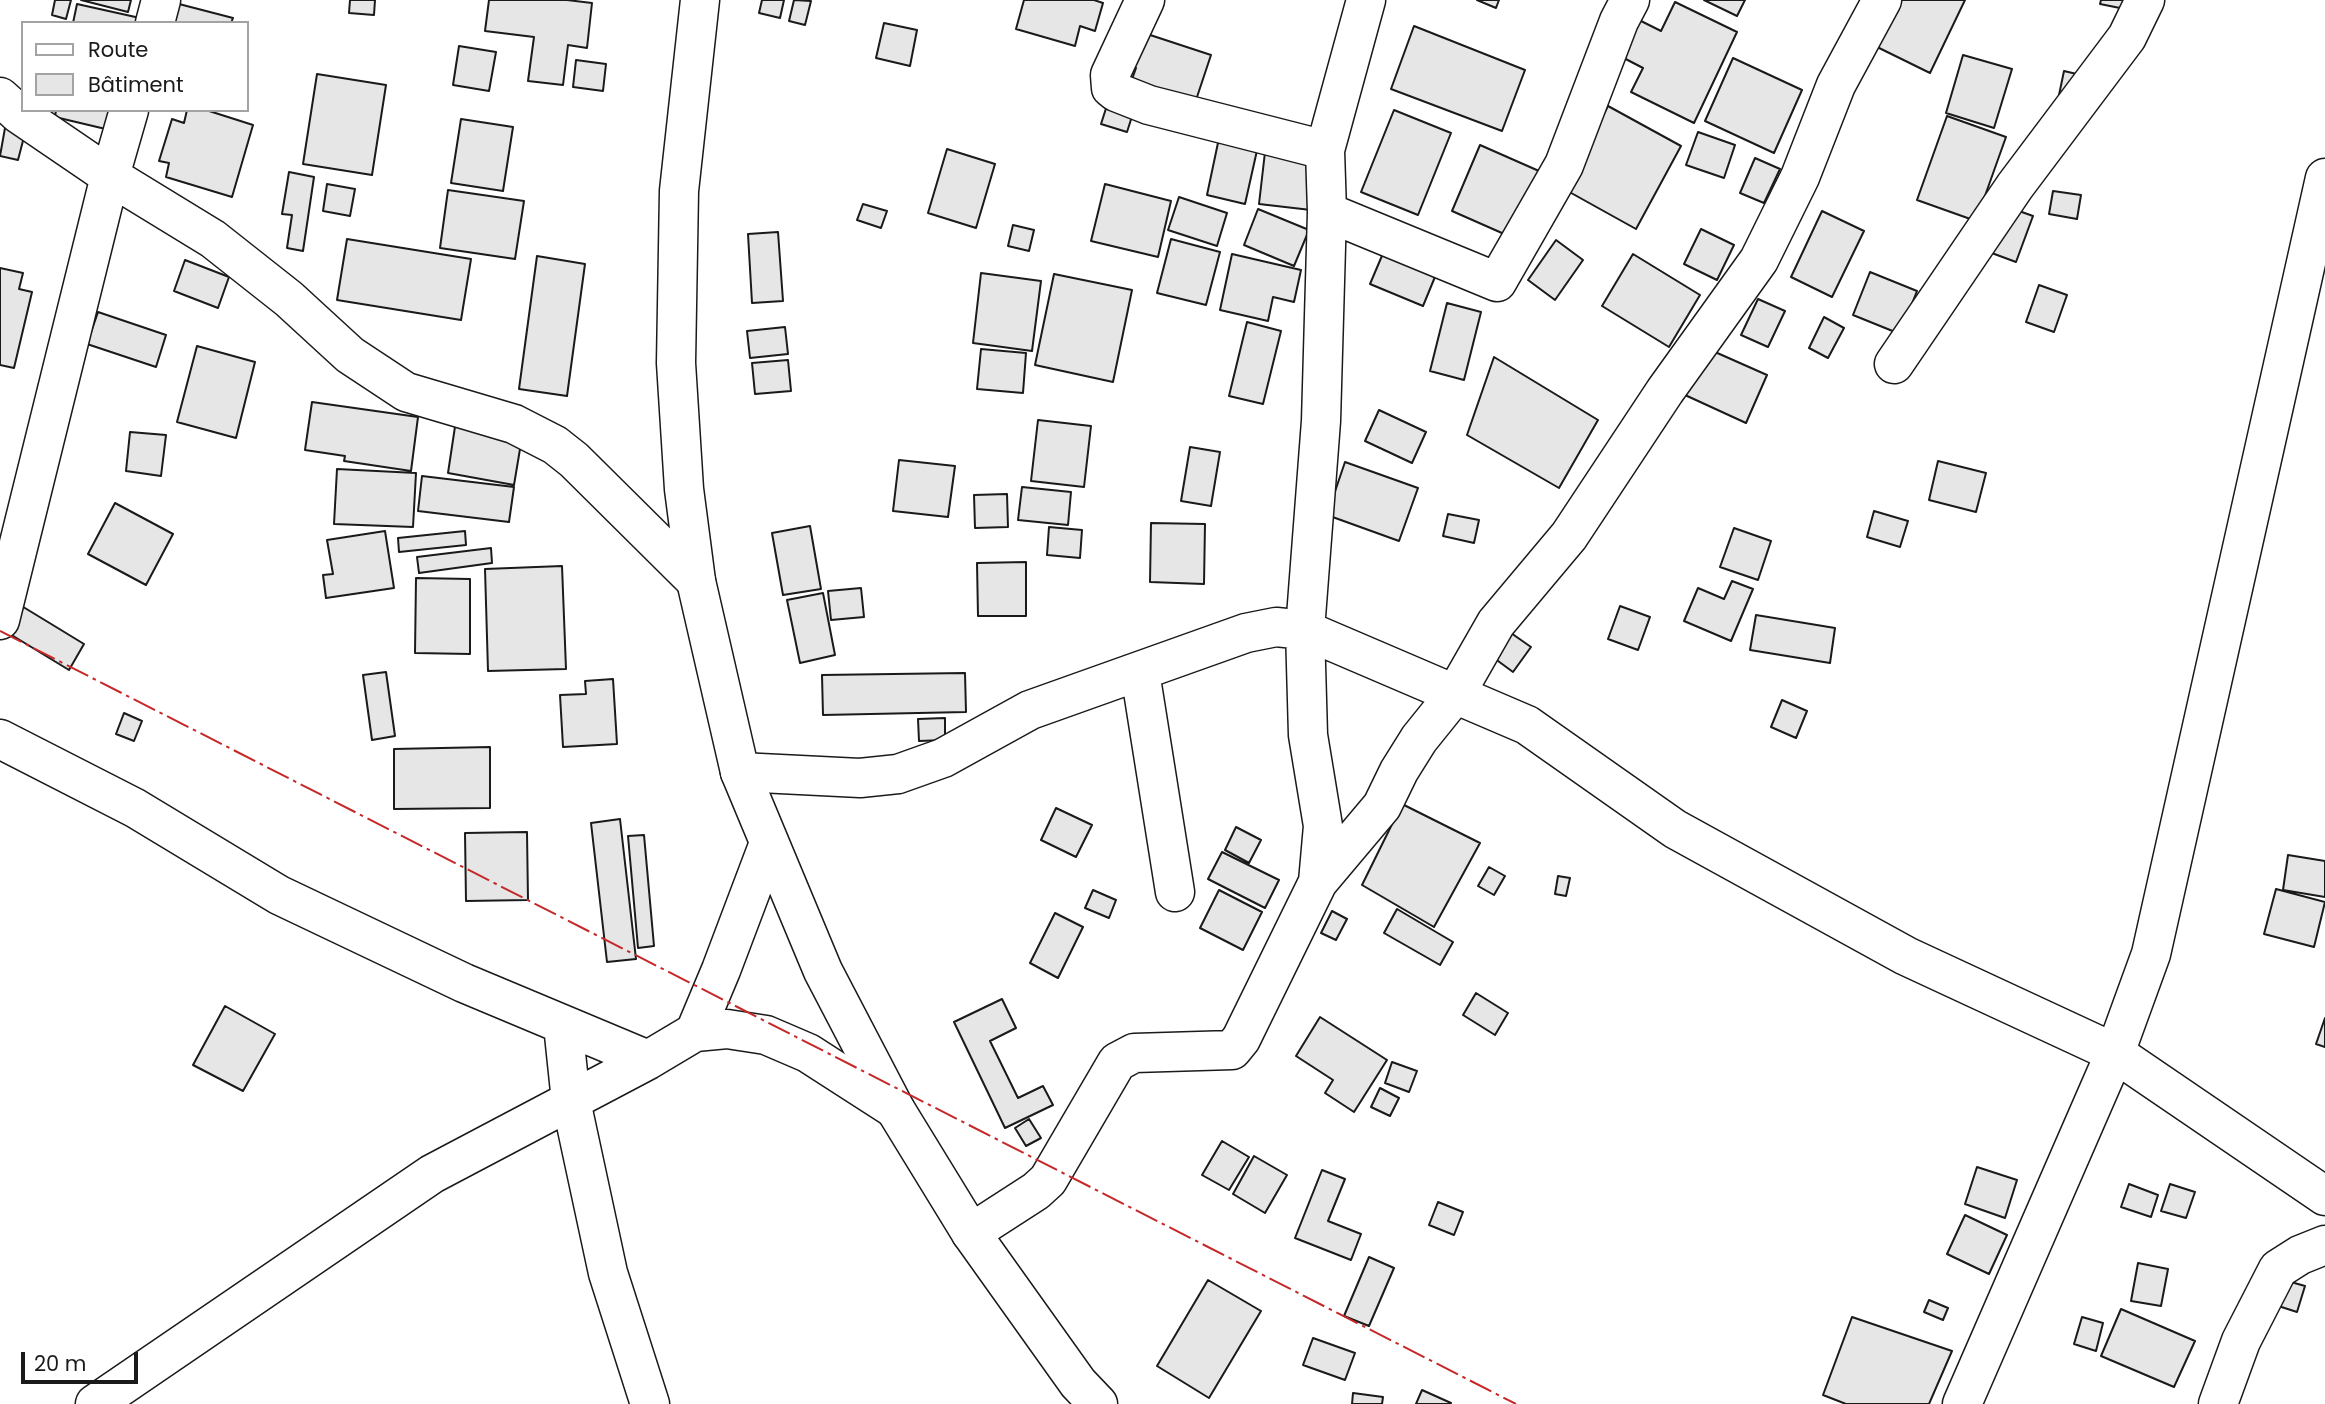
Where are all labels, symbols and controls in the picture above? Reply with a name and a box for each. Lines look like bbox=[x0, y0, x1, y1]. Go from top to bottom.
legend bbox=[21, 21, 248, 112]
text: Route bbox=[88, 35, 148, 64]
text: Bâtiment bbox=[88, 70, 184, 99]
scale bar bbox=[24, 1338, 142, 1382]
text: 20 m bbox=[34, 1349, 87, 1378]

